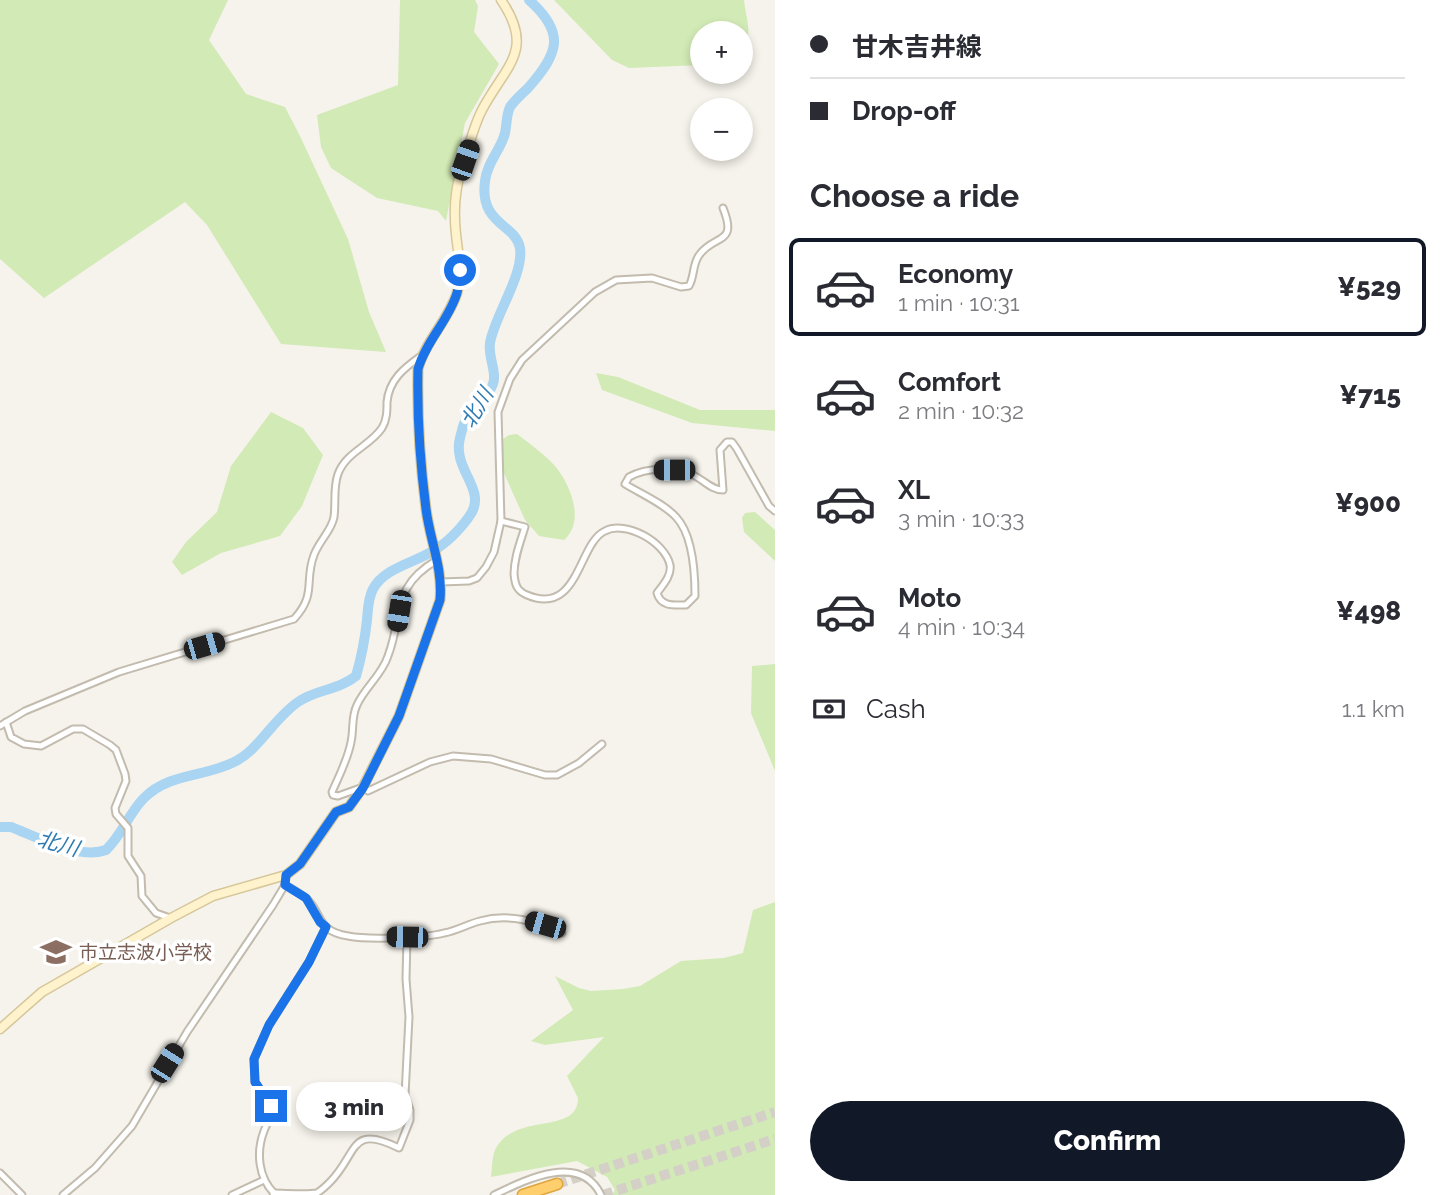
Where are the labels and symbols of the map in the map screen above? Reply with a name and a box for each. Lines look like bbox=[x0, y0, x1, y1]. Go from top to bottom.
car bbox=[449, 137, 482, 183]
route start bbox=[444, 254, 476, 286]
water label: 北川 bbox=[455, 382, 499, 432]
car bbox=[654, 460, 696, 481]
car bbox=[386, 589, 413, 633]
car bbox=[181, 630, 228, 662]
water label: 北川 bbox=[35, 826, 84, 862]
car bbox=[522, 909, 569, 941]
car bbox=[386, 926, 429, 948]
school or university icon: 市立志波小学校 bbox=[39, 935, 73, 969]
place label: 市立志波小学校 bbox=[79, 941, 212, 963]
car bbox=[147, 1040, 188, 1086]
callout: 3 min bbox=[296, 1082, 411, 1130]
route end bbox=[255, 1090, 287, 1122]

